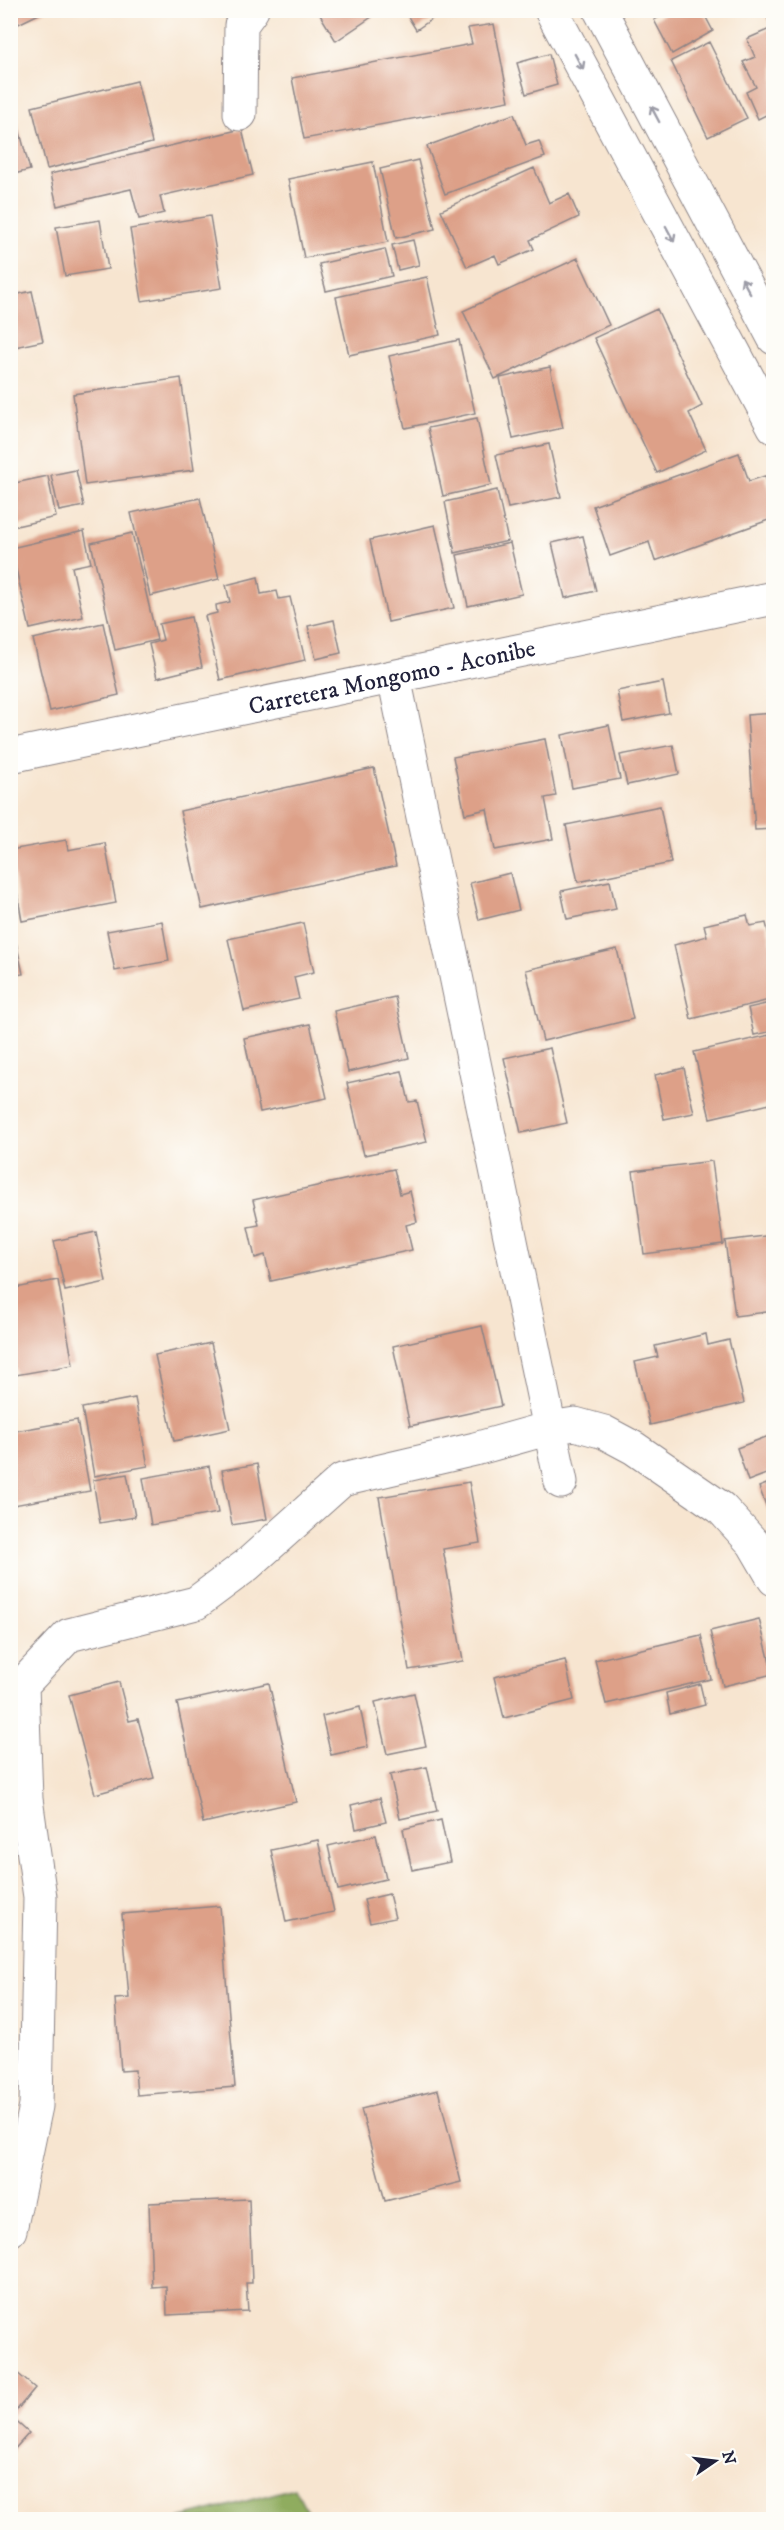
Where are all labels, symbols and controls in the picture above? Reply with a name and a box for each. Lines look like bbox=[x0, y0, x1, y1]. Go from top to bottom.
one-way arrow bbox=[573, 53, 585, 70]
one-way arrow bbox=[648, 105, 660, 123]
one-way arrow bbox=[664, 225, 676, 242]
one-way arrow bbox=[740, 278, 752, 295]
street label: Carretera Mongomo - Aconibe bbox=[246, 634, 538, 722]
north arrow bbox=[685, 2431, 745, 2491]
text: N bbox=[717, 2449, 740, 2466]

